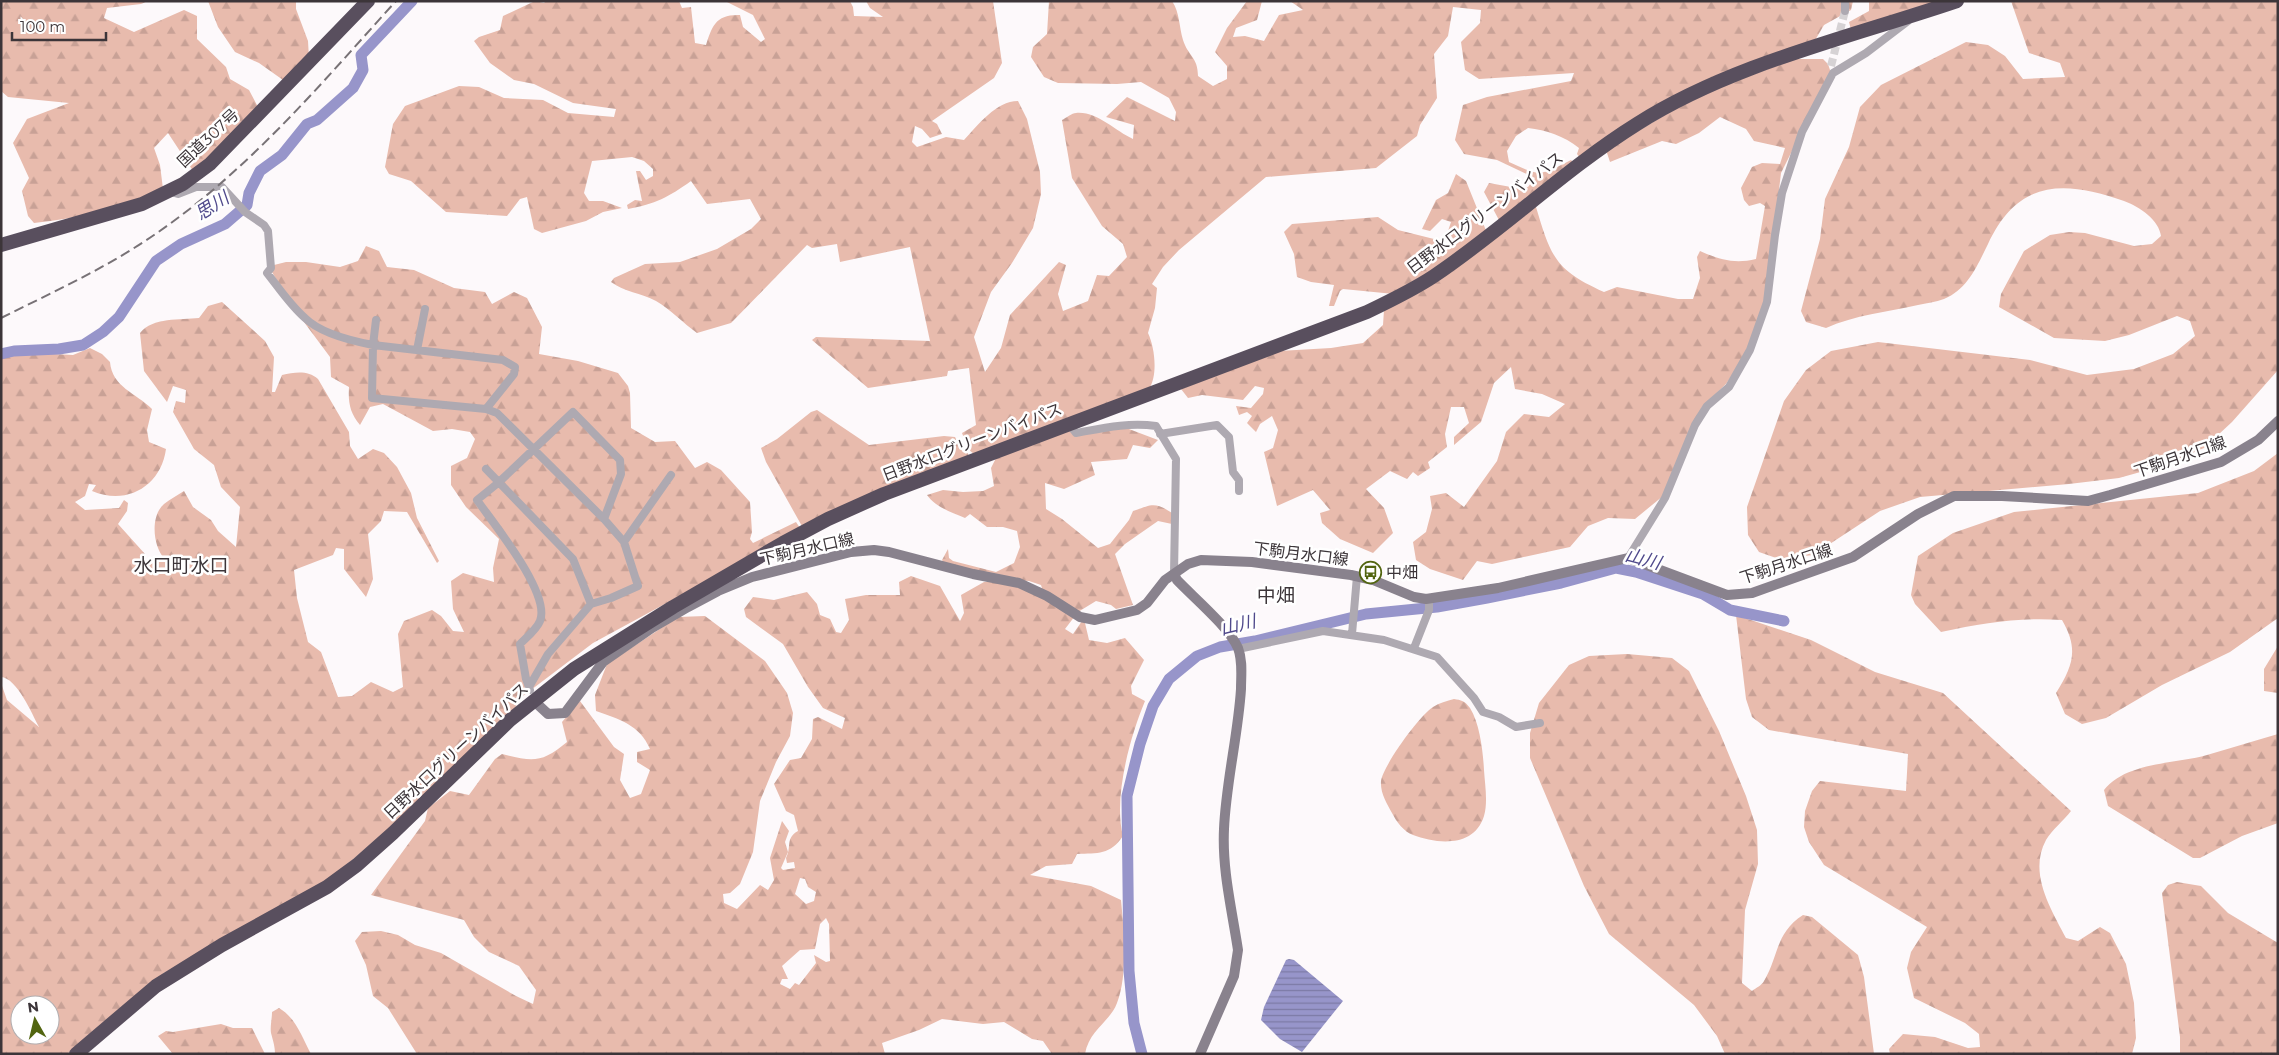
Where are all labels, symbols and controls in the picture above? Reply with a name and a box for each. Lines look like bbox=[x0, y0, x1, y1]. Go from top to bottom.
scale bar bbox=[12, 10, 106, 42]
text: 100 m bbox=[20, 17, 65, 36]
street label: 国道307号 bbox=[173, 105, 243, 171]
street label: 日野水口グリーンバイパス bbox=[1403, 148, 1567, 278]
water label: 思川 bbox=[191, 186, 235, 225]
street label: 日野水口グリーンバイパス bbox=[879, 399, 1065, 485]
street label: 下駒月水口線 bbox=[2132, 432, 2228, 482]
street label: 下駒月水口線 bbox=[758, 529, 856, 569]
street label: 下駒月水口線 bbox=[1252, 539, 1350, 569]
street label: 下駒月水口線 bbox=[1737, 540, 1835, 588]
water label: 山川 bbox=[1623, 544, 1665, 575]
district label: 水口町水口 bbox=[133, 554, 229, 577]
bus stop icon: 中畑 bbox=[1358, 560, 1382, 584]
place label: 中畑 bbox=[1386, 563, 1418, 582]
district label: 中畑 bbox=[1257, 584, 1295, 607]
water label: 山川 bbox=[1218, 610, 1260, 640]
street label: 日野水口グリーンバイパス bbox=[380, 679, 532, 823]
north arrow bbox=[10, 995, 60, 1045]
text: N bbox=[26, 997, 40, 1017]

